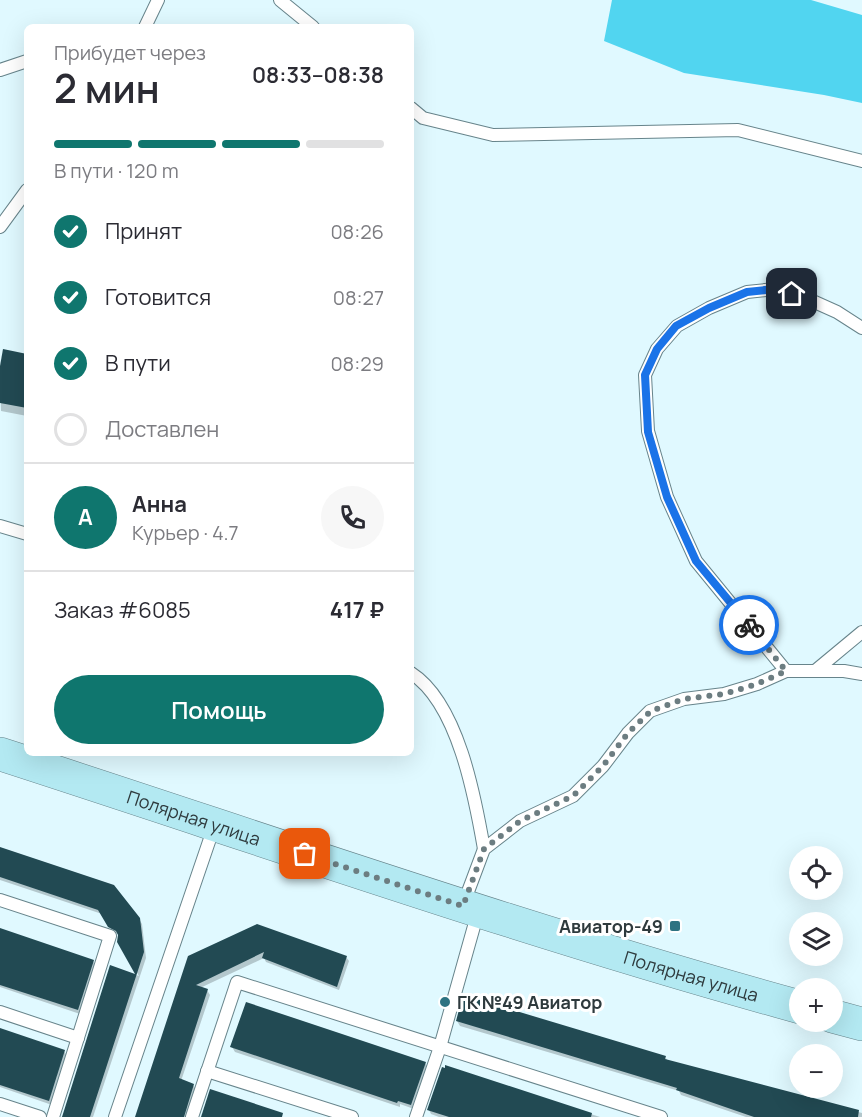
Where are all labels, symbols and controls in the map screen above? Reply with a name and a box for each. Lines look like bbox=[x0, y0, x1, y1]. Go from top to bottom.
text: Прибудет через bbox=[54, 39, 206, 66]
text: 08:33–08:38 bbox=[252, 60, 384, 90]
text: 2 мин bbox=[54, 61, 160, 115]
text: В пути · 120 m bbox=[54, 157, 179, 184]
icon: check bbox=[54, 215, 87, 248]
text: Принят bbox=[105, 216, 182, 246]
text: 08:26 bbox=[330, 218, 384, 245]
pin bbox=[766, 268, 817, 319]
icon: home bbox=[775, 277, 808, 310]
icon: check bbox=[54, 281, 87, 314]
text: Готовится bbox=[105, 282, 211, 312]
text: 08:27 bbox=[333, 284, 384, 311]
icon: check bbox=[54, 347, 87, 380]
text: В пути bbox=[105, 348, 171, 378]
text: 08:29 bbox=[330, 350, 384, 377]
text: Доставлен bbox=[105, 414, 219, 444]
button: phone bbox=[321, 486, 384, 549]
text: Анна bbox=[132, 489, 187, 519]
text: А bbox=[78, 502, 93, 532]
text: Курьер · 4.7 bbox=[132, 519, 239, 546]
text: Заказ #6085 bbox=[54, 595, 191, 625]
text: 417 ₽ bbox=[330, 595, 384, 625]
courier bbox=[719, 595, 779, 655]
icon: bike bbox=[733, 609, 766, 642]
button: Помощь bbox=[54, 675, 384, 744]
street label: Полярная улица bbox=[124, 784, 264, 851]
pin bbox=[279, 828, 330, 879]
icon: bag bbox=[288, 837, 321, 870]
map controls bbox=[789, 846, 843, 1098]
button: locate bbox=[789, 846, 843, 900]
button: layers bbox=[789, 912, 843, 966]
place label: Авиатор-49 bbox=[559, 914, 663, 938]
marker: Авиатор-49 bbox=[668, 919, 682, 933]
street label: Полярная улица bbox=[621, 945, 761, 1007]
button: + bbox=[789, 978, 843, 1032]
place label: ГК №49 Авиатор bbox=[457, 990, 602, 1014]
marker: ГК №49 Авиатор bbox=[438, 995, 452, 1009]
button: − bbox=[789, 1044, 843, 1098]

